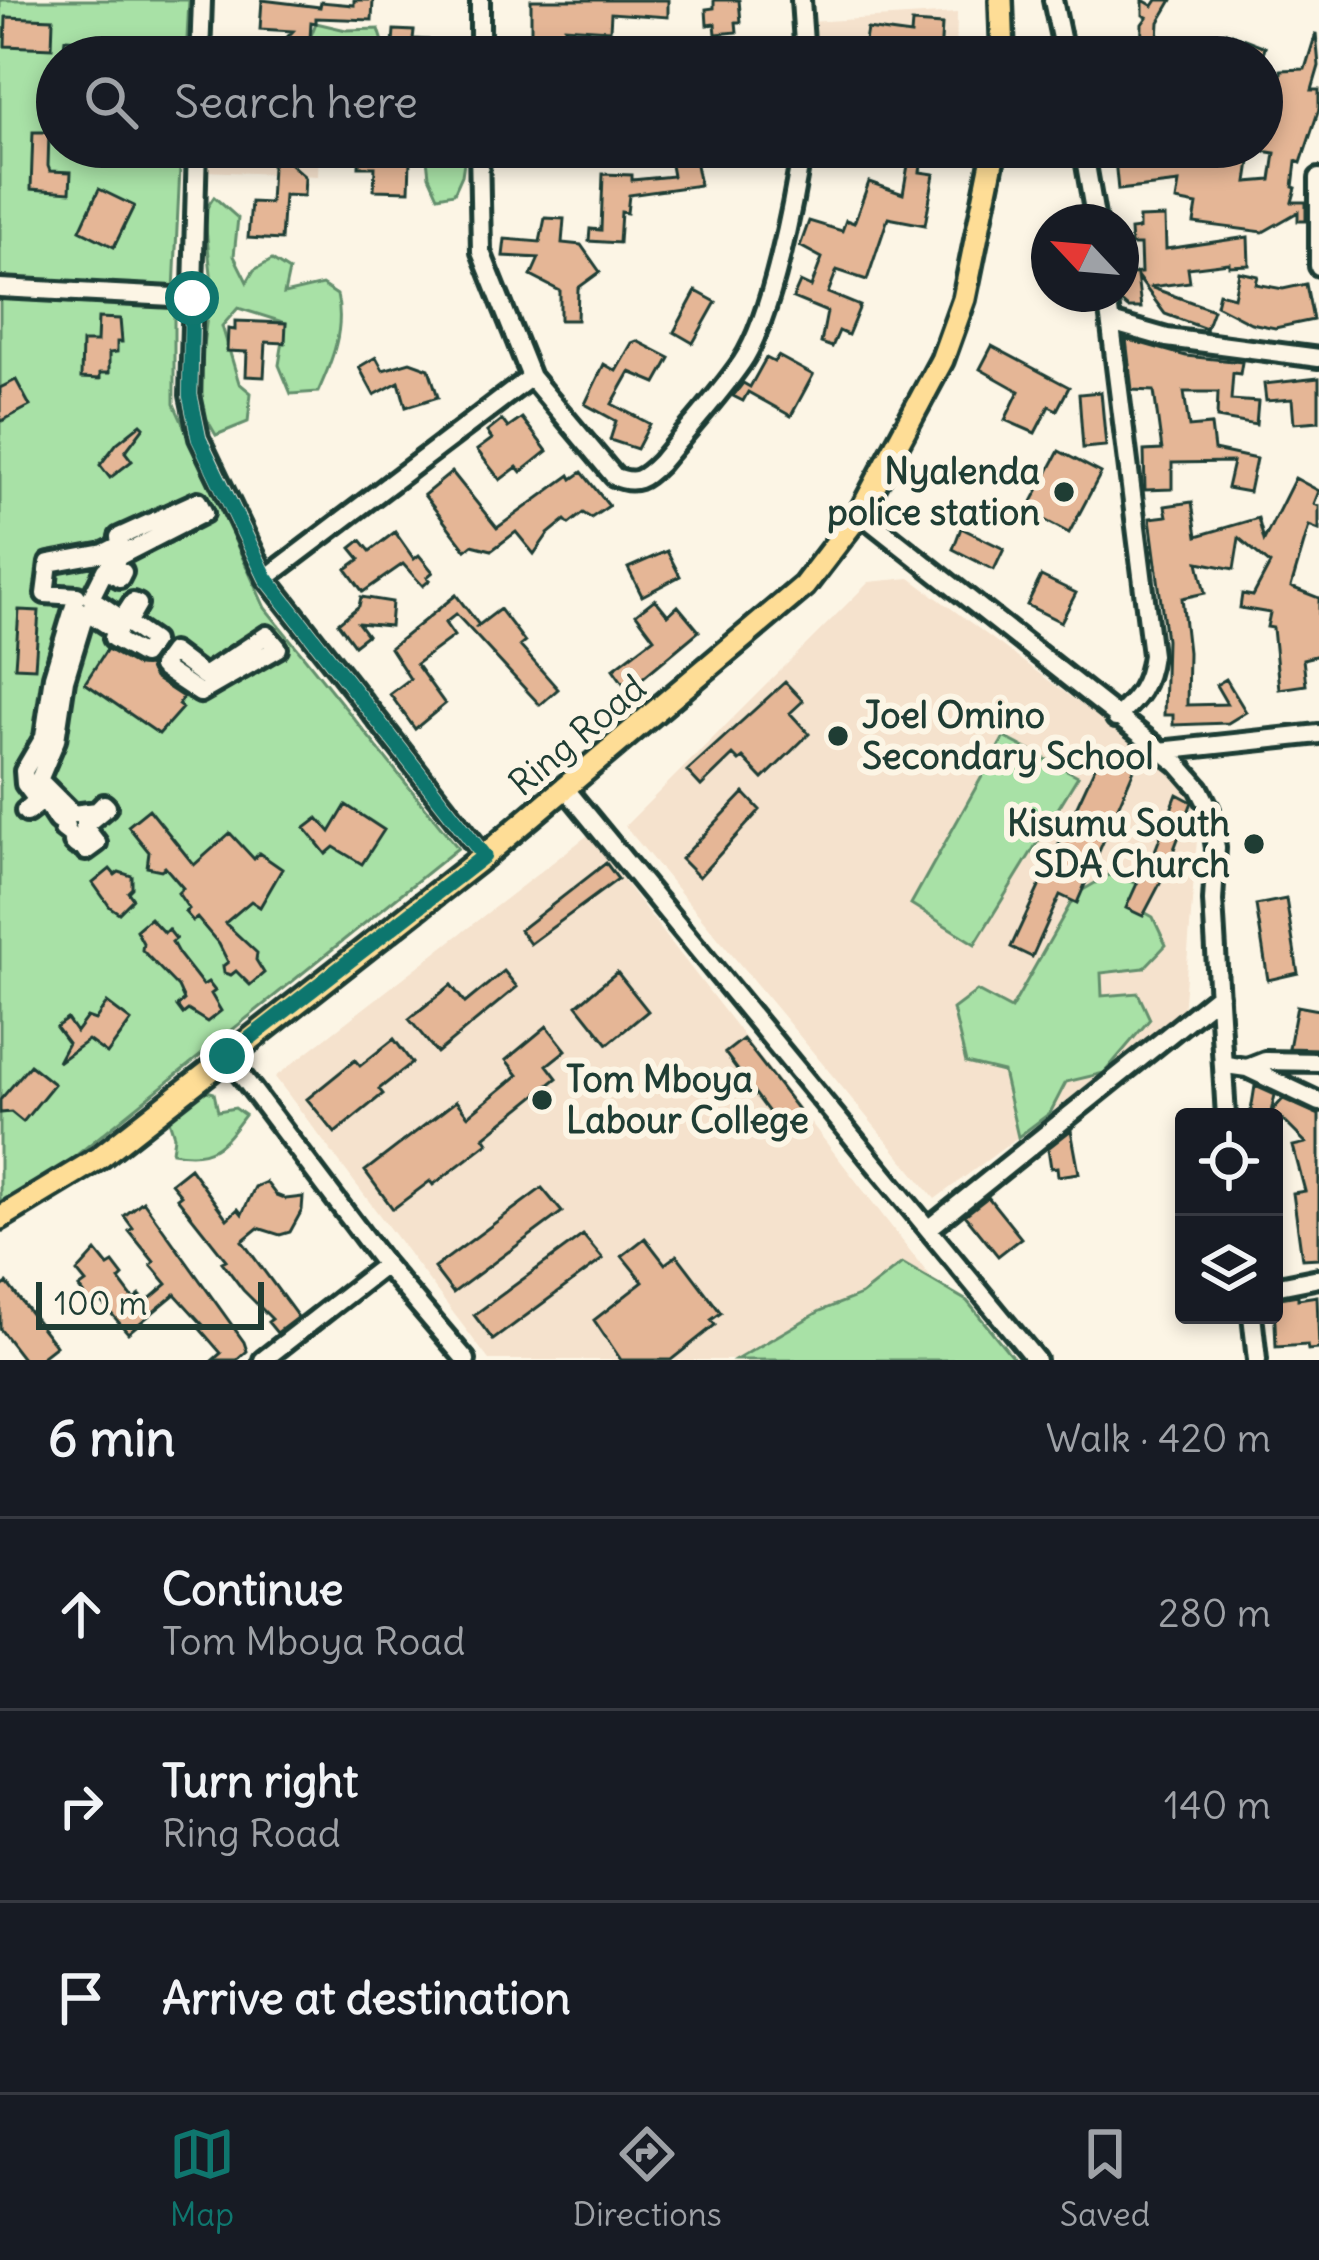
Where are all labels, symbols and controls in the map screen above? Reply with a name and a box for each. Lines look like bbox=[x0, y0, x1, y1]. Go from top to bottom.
search box bbox=[36, 36, 1283, 168]
icon: search bbox=[78, 69, 144, 135]
text: Search here bbox=[174, 74, 418, 130]
north arrow bbox=[1031, 204, 1139, 312]
route start bbox=[165, 271, 219, 325]
place label: Nyalenda police station bbox=[827, 449, 1040, 535]
marker: Nyalenda police station bbox=[1051, 479, 1077, 505]
street label: Ring Road bbox=[500, 665, 655, 806]
place label: Joel Omino Secondary School bbox=[862, 693, 1154, 779]
marker: Joel Omino Secondary School bbox=[825, 723, 851, 749]
place label: Kisumu South SDA Church bbox=[1007, 801, 1230, 887]
marker: Kisumu South SDA Church bbox=[1241, 831, 1267, 857]
route end bbox=[200, 1029, 254, 1083]
place label: Tom Mboya Labour College bbox=[566, 1057, 809, 1143]
marker: Tom Mboya Labour College bbox=[529, 1087, 555, 1113]
map controls bbox=[1175, 1108, 1283, 1324]
button: locate bbox=[1175, 1108, 1283, 1216]
button: layers bbox=[1175, 1216, 1283, 1324]
scale bar bbox=[36, 1276, 264, 1329]
text: 100 m bbox=[54, 1282, 147, 1324]
text: 6 min bbox=[48, 1406, 175, 1470]
text: Walk · 420 m bbox=[1046, 1414, 1271, 1463]
text: Continue bbox=[162, 1561, 344, 1617]
icon: ahead bbox=[48, 1581, 114, 1647]
text: 280 m bbox=[1158, 1589, 1271, 1638]
text: Tom Mboya Road bbox=[162, 1617, 465, 1666]
text: Turn right bbox=[162, 1753, 358, 1809]
icon: right bbox=[48, 1773, 114, 1839]
text: 140 m bbox=[1164, 1781, 1271, 1830]
text: Ring Road bbox=[162, 1809, 341, 1858]
icon: arrive bbox=[48, 1965, 114, 2031]
text: Arrive at destination bbox=[162, 1970, 571, 2026]
tab: Map bbox=[169, 2121, 235, 2235]
tab: Directions bbox=[573, 2121, 722, 2235]
tab: Saved bbox=[1060, 2121, 1150, 2235]

